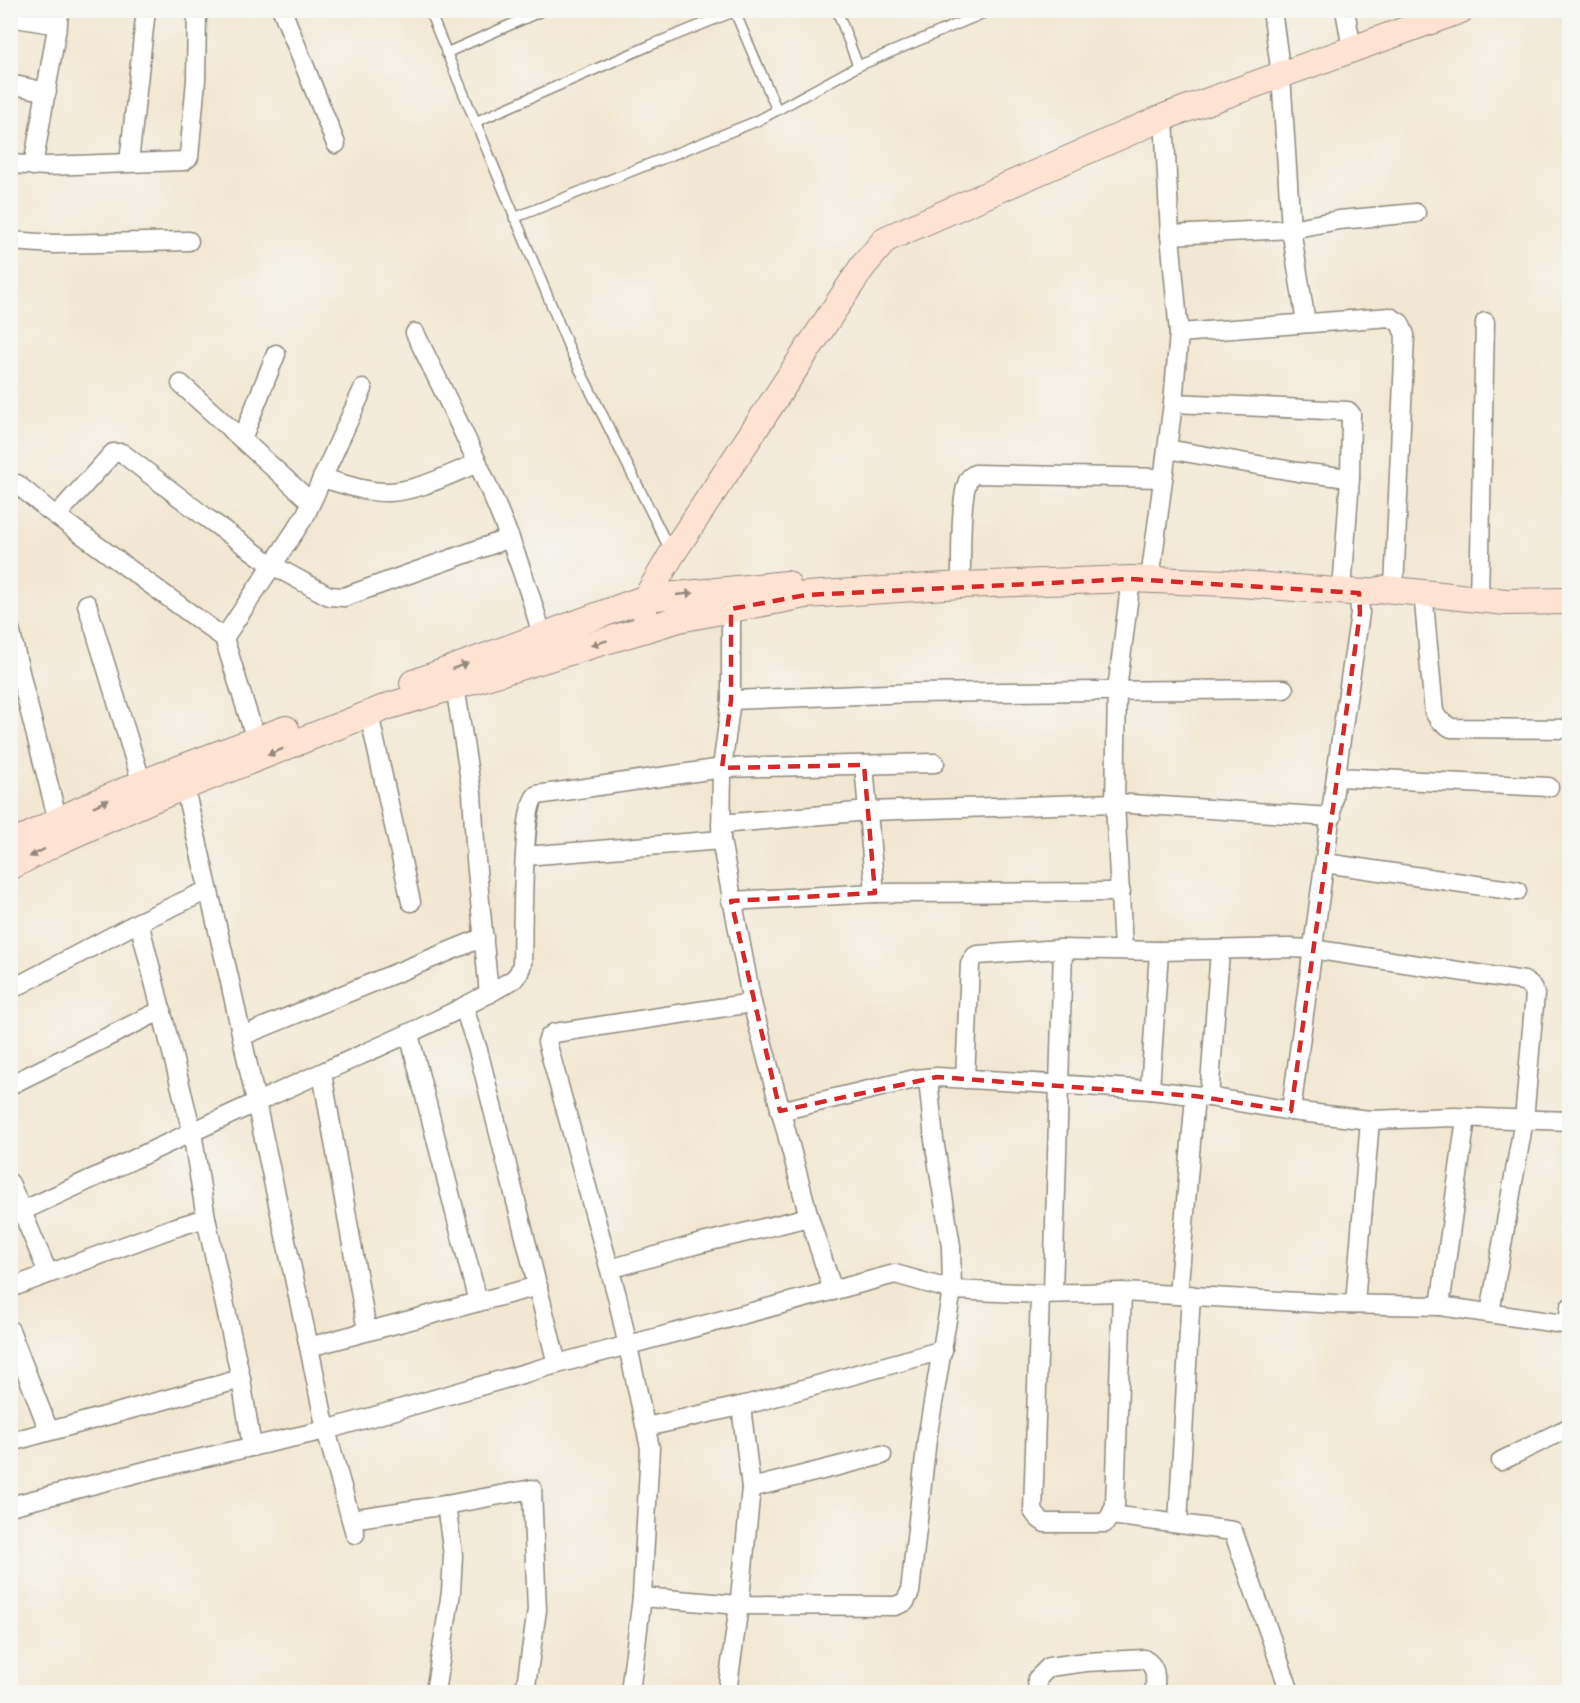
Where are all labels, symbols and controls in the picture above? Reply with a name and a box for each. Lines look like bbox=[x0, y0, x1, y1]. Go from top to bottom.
one-way arrow bbox=[675, 589, 694, 599]
one-way arrow bbox=[590, 639, 608, 648]
one-way arrow bbox=[451, 660, 469, 670]
one-way arrow bbox=[266, 748, 284, 757]
one-way arrow bbox=[92, 797, 110, 807]
one-way arrow bbox=[29, 848, 46, 858]

